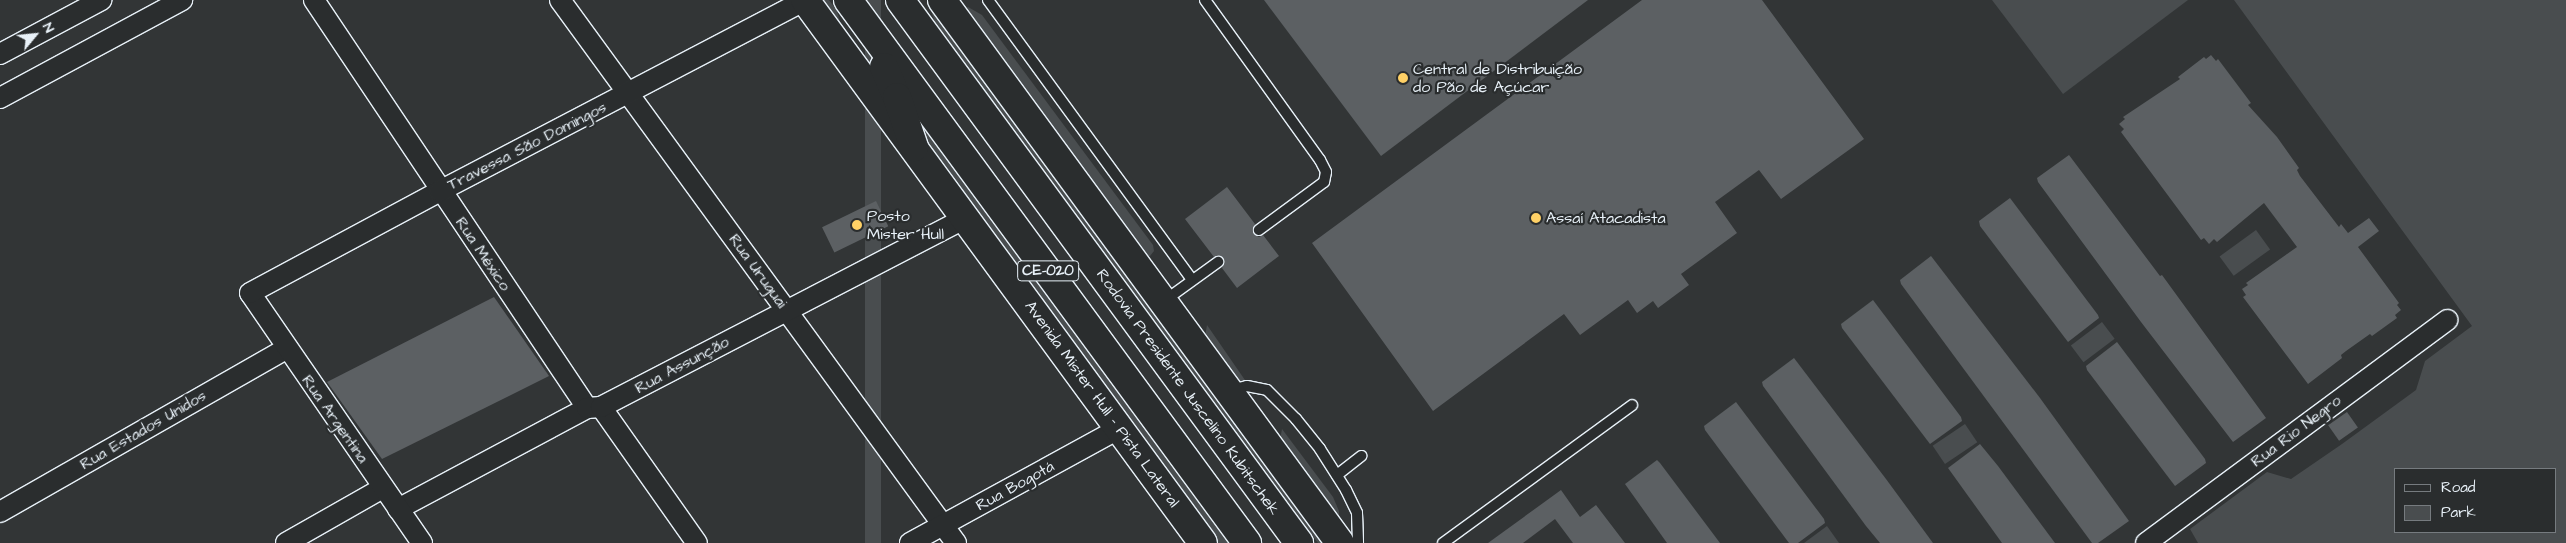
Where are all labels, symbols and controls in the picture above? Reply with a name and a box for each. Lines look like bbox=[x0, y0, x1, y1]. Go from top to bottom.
north arrow bbox=[10, 10, 60, 60]
text: N bbox=[37, 19, 59, 37]
place label: Central de Distribuição do Pão de Açúcar bbox=[1413, 59, 1582, 97]
marker: Central de Distribuição do Pão de Açúcar bbox=[1397, 72, 1409, 84]
street label: Travessa São Domingos bbox=[444, 98, 610, 194]
place label: Posto Mister Hull bbox=[867, 206, 944, 244]
place label: Assaí Atacadista bbox=[1546, 208, 1666, 228]
marker: Assaí Atacadista bbox=[1530, 212, 1542, 224]
street label: Rua México bbox=[451, 213, 515, 295]
marker: Posto Mister Hull bbox=[851, 219, 863, 231]
street label: Rua Uruguai bbox=[725, 230, 791, 312]
road number: CE-020 bbox=[1017, 258, 1079, 284]
street label: Rodovia Presidente Juscelino Kubitschek bbox=[1092, 265, 1284, 519]
street label: Avenida Mister Hull - Pista Lateral bbox=[1021, 297, 1183, 511]
street label: Rua Assunção bbox=[632, 332, 732, 398]
street label: Rua Argentina bbox=[298, 371, 372, 467]
street label: Rua Estados Unidos bbox=[77, 386, 209, 474]
street label: Rua Rio Negro bbox=[2247, 391, 2345, 471]
street label: Rua Bogotá bbox=[973, 457, 1057, 515]
legend bbox=[2394, 468, 2556, 533]
text: Road bbox=[2441, 477, 2475, 498]
text: Park bbox=[2441, 502, 2476, 523]

